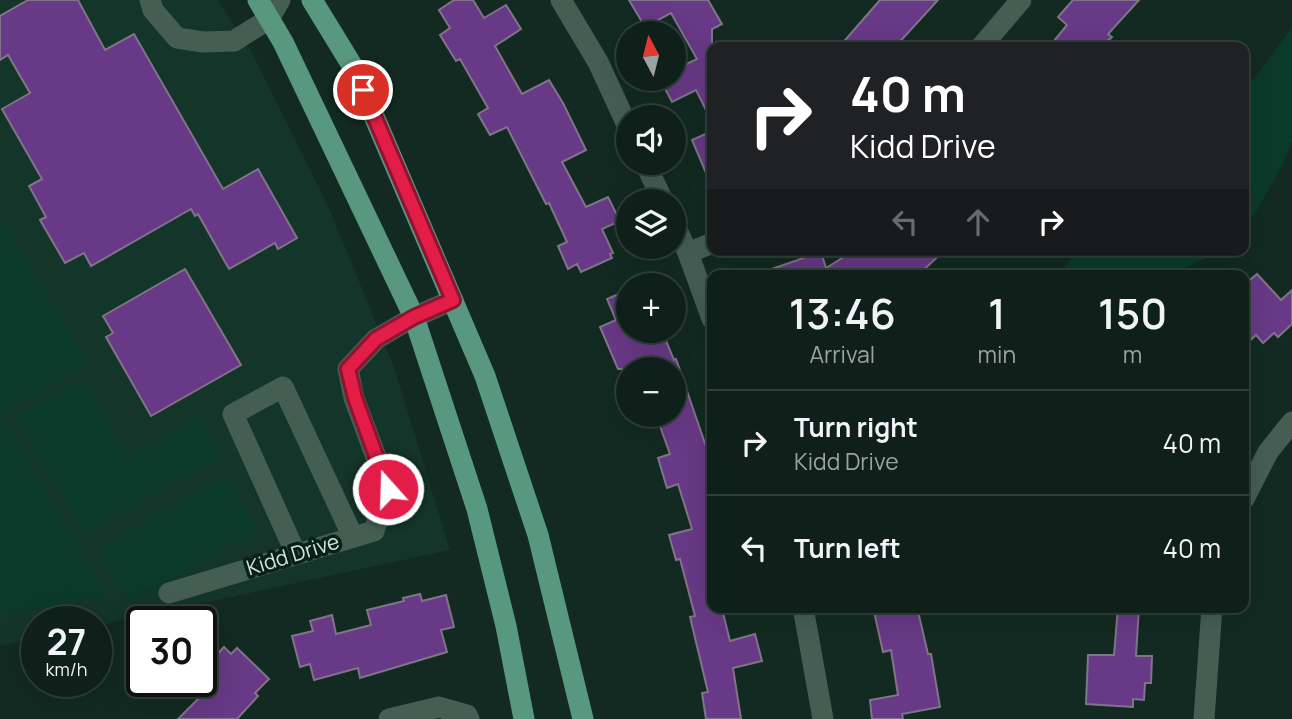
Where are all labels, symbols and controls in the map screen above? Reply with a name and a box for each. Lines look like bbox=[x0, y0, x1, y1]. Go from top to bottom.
north arrow bbox=[616, 21, 686, 91]
map controls bbox=[616, 21, 686, 427]
pin bbox=[333, 60, 393, 120]
text: 40 m bbox=[850, 60, 966, 127]
icon: right bbox=[735, 70, 826, 161]
icon: arrive bbox=[344, 71, 382, 109]
button: sound bbox=[616, 105, 686, 175]
text: Kidd Drive bbox=[850, 124, 996, 168]
button: layers bbox=[616, 189, 686, 259]
icon: left bbox=[886, 203, 924, 241]
icon: ahead bbox=[959, 203, 997, 241]
icon: right bbox=[1032, 203, 1070, 241]
button: + bbox=[616, 273, 686, 343]
text: 13:46 bbox=[789, 284, 896, 342]
text: 1 bbox=[988, 284, 1006, 342]
text: 150 bbox=[1098, 284, 1167, 342]
text: Arrival bbox=[809, 338, 875, 370]
text: min bbox=[978, 338, 1016, 370]
text: m bbox=[1123, 338, 1142, 370]
button: − bbox=[616, 357, 686, 427]
text: Turn right bbox=[794, 409, 918, 445]
icon: right bbox=[735, 424, 773, 462]
text: 40 m bbox=[1163, 425, 1221, 461]
text: Kidd Drive bbox=[794, 445, 899, 477]
position arrow bbox=[351, 452, 425, 526]
street label: Kidd Drive bbox=[243, 527, 342, 581]
icon: left bbox=[735, 529, 773, 567]
text: Turn left bbox=[794, 530, 901, 566]
text: 40 m bbox=[1163, 530, 1221, 566]
speed limit sign: 30 bbox=[126, 606, 217, 697]
text: 27 bbox=[47, 618, 86, 666]
text: km/h bbox=[46, 657, 87, 681]

